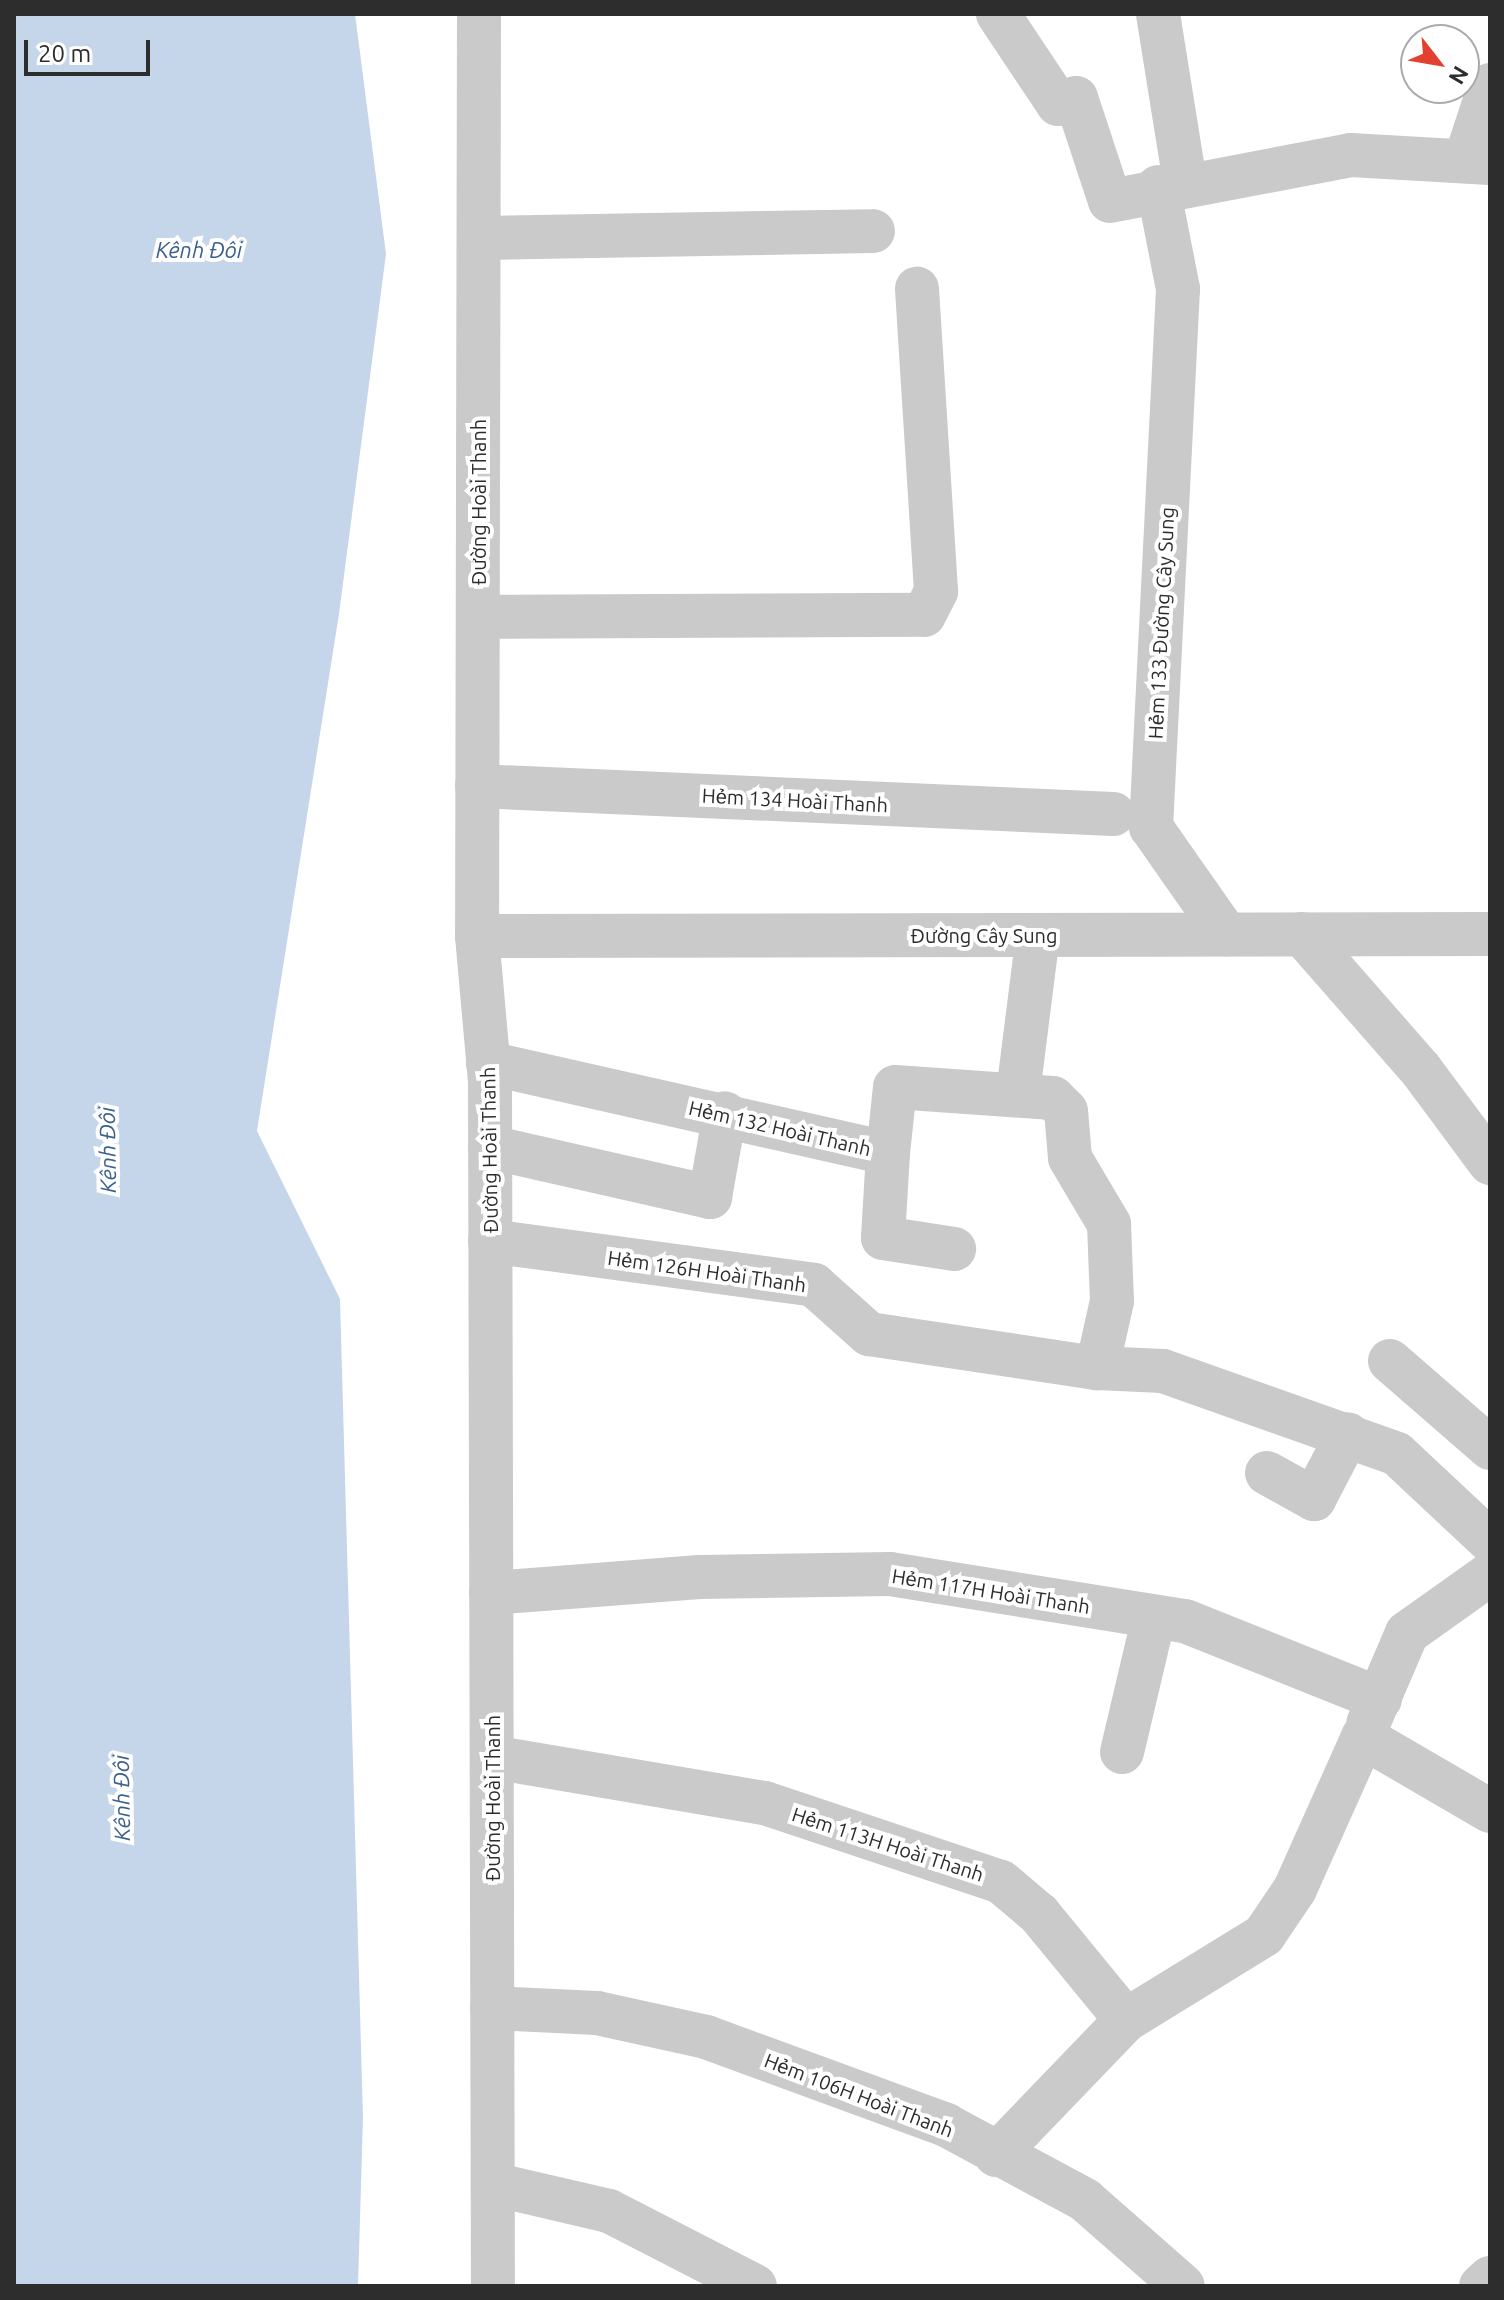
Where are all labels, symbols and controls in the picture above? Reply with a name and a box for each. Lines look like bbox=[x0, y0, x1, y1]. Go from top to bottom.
scale bar bbox=[28, 24, 154, 74]
north arrow bbox=[1400, 24, 1480, 104]
text: 20 m bbox=[38, 40, 91, 67]
text: N bbox=[1444, 62, 1474, 89]
water label: Kênh Đôi bbox=[156, 237, 242, 263]
street label: Đường Hoài Thanh bbox=[466, 419, 490, 585]
street label: Hẻm 133 Đường Cây Sung bbox=[1143, 506, 1179, 740]
street label: Hẻm 134 Hoài Thanh bbox=[701, 783, 889, 817]
street label: Đường Cây Sung bbox=[910, 923, 1058, 947]
street label: Đường Hoài Thanh bbox=[476, 1067, 502, 1233]
street label: Hẻm 132 Hoài Thanh bbox=[687, 1095, 873, 1161]
water label: Kênh Đôi bbox=[93, 1107, 121, 1193]
street label: Hẻm 126H Hoài Thanh bbox=[606, 1245, 808, 1297]
street label: Hẻm 117H Hoài Thanh bbox=[890, 1563, 1092, 1619]
street label: Đường Hoài Thanh bbox=[480, 1715, 504, 1881]
water label: Kênh Đôi bbox=[107, 1755, 135, 1841]
street label: Hẻm 113H Hoài Thanh bbox=[789, 1802, 987, 1886]
street label: Hẻm 106H Hoài Thanh bbox=[761, 2048, 957, 2142]

